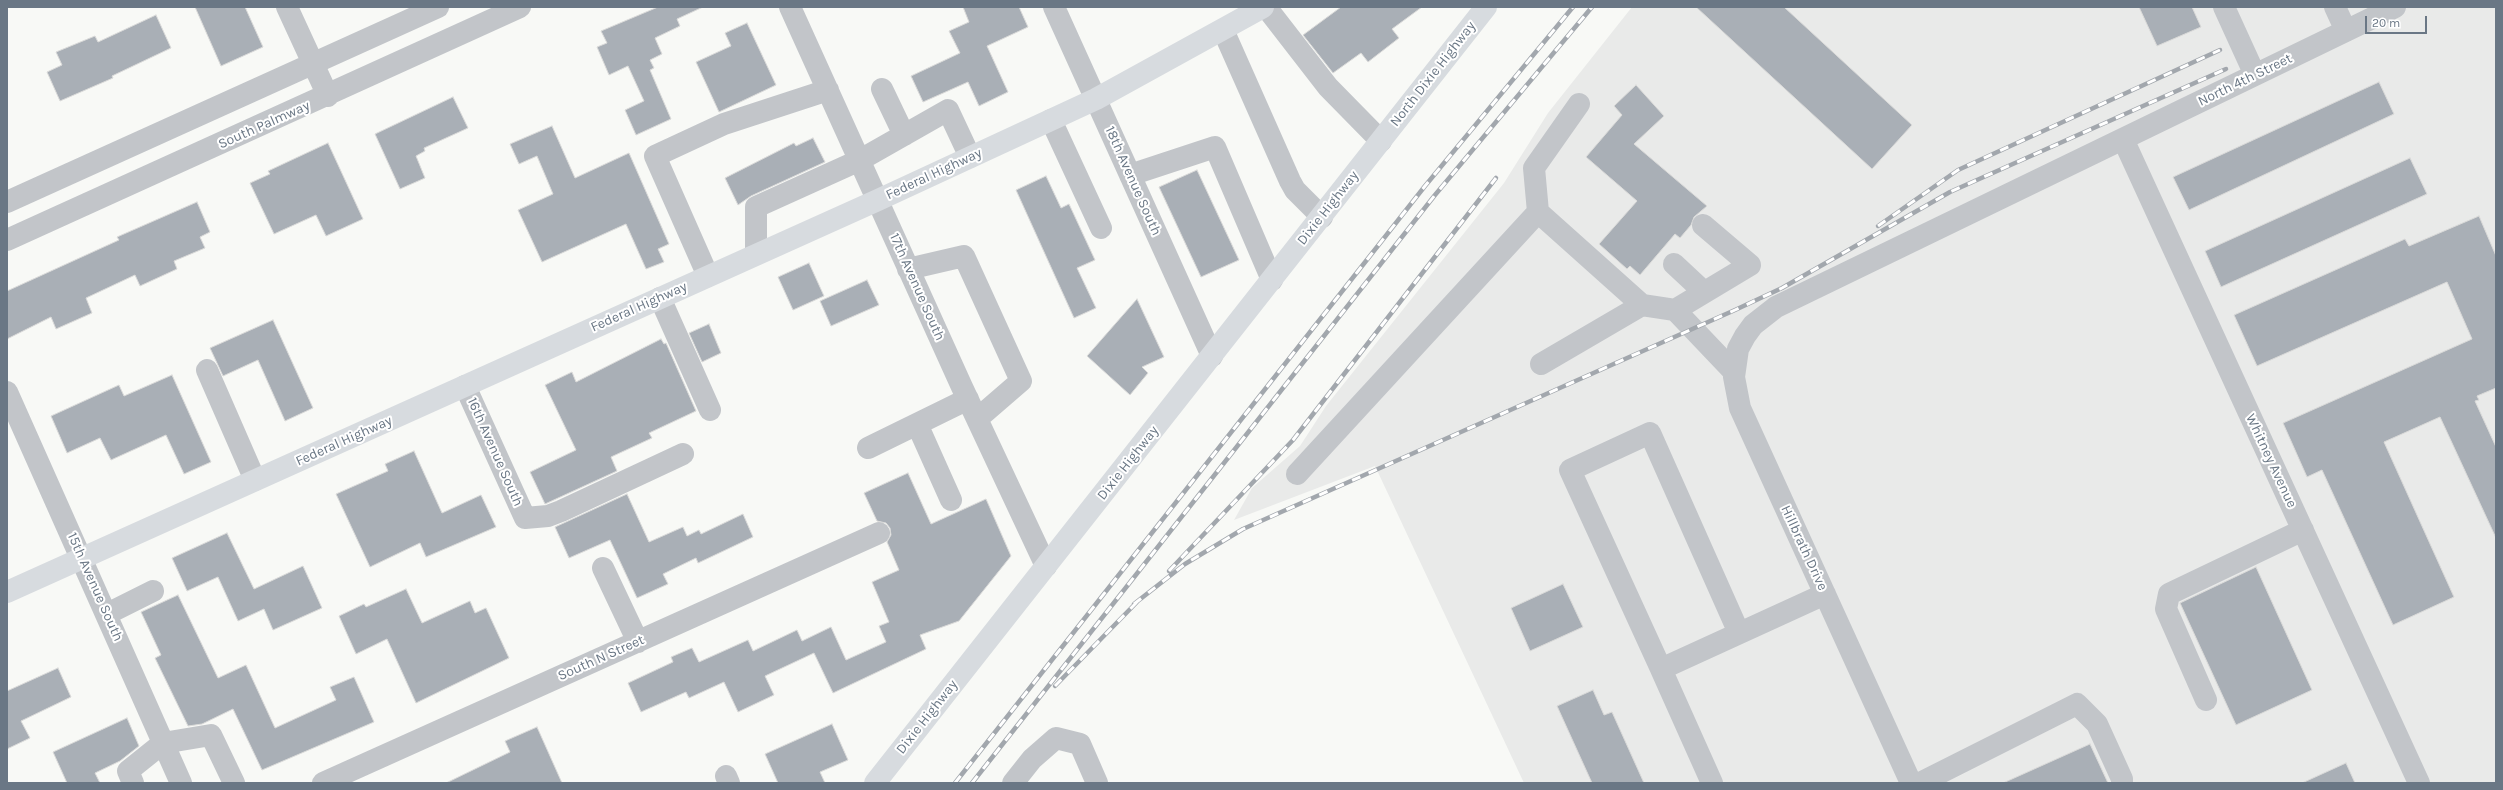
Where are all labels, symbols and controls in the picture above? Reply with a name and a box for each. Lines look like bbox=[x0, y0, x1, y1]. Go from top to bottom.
scale bar bbox=[2367, 8, 2429, 34]
text: 20 m bbox=[2372, 16, 2400, 30]
street label: North Dixie Highway bbox=[1387, 18, 1479, 130]
street label: North 4th Street bbox=[2195, 50, 2295, 110]
street label: South Palmway bbox=[216, 97, 312, 153]
street label: 18th Avenue South bbox=[1101, 124, 1165, 238]
street label: Federal Highway bbox=[883, 144, 985, 204]
street label: Dixie Highway bbox=[1294, 168, 1362, 248]
street label: 17th Avenue South bbox=[886, 231, 948, 343]
street label: Federal Highway bbox=[588, 278, 690, 336]
street label: 16th Avenue South bbox=[463, 395, 527, 509]
street label: Whitney Avenue bbox=[2242, 411, 2300, 511]
street label: Federal Highway bbox=[293, 412, 395, 470]
street label: Dixie Highway bbox=[1094, 423, 1162, 503]
street label: Hillbrath Drive bbox=[1777, 503, 1831, 593]
street label: 15th Avenue South bbox=[63, 530, 127, 644]
street label: South N Street bbox=[555, 631, 647, 685]
street label: Dixie Highway bbox=[893, 677, 961, 757]

